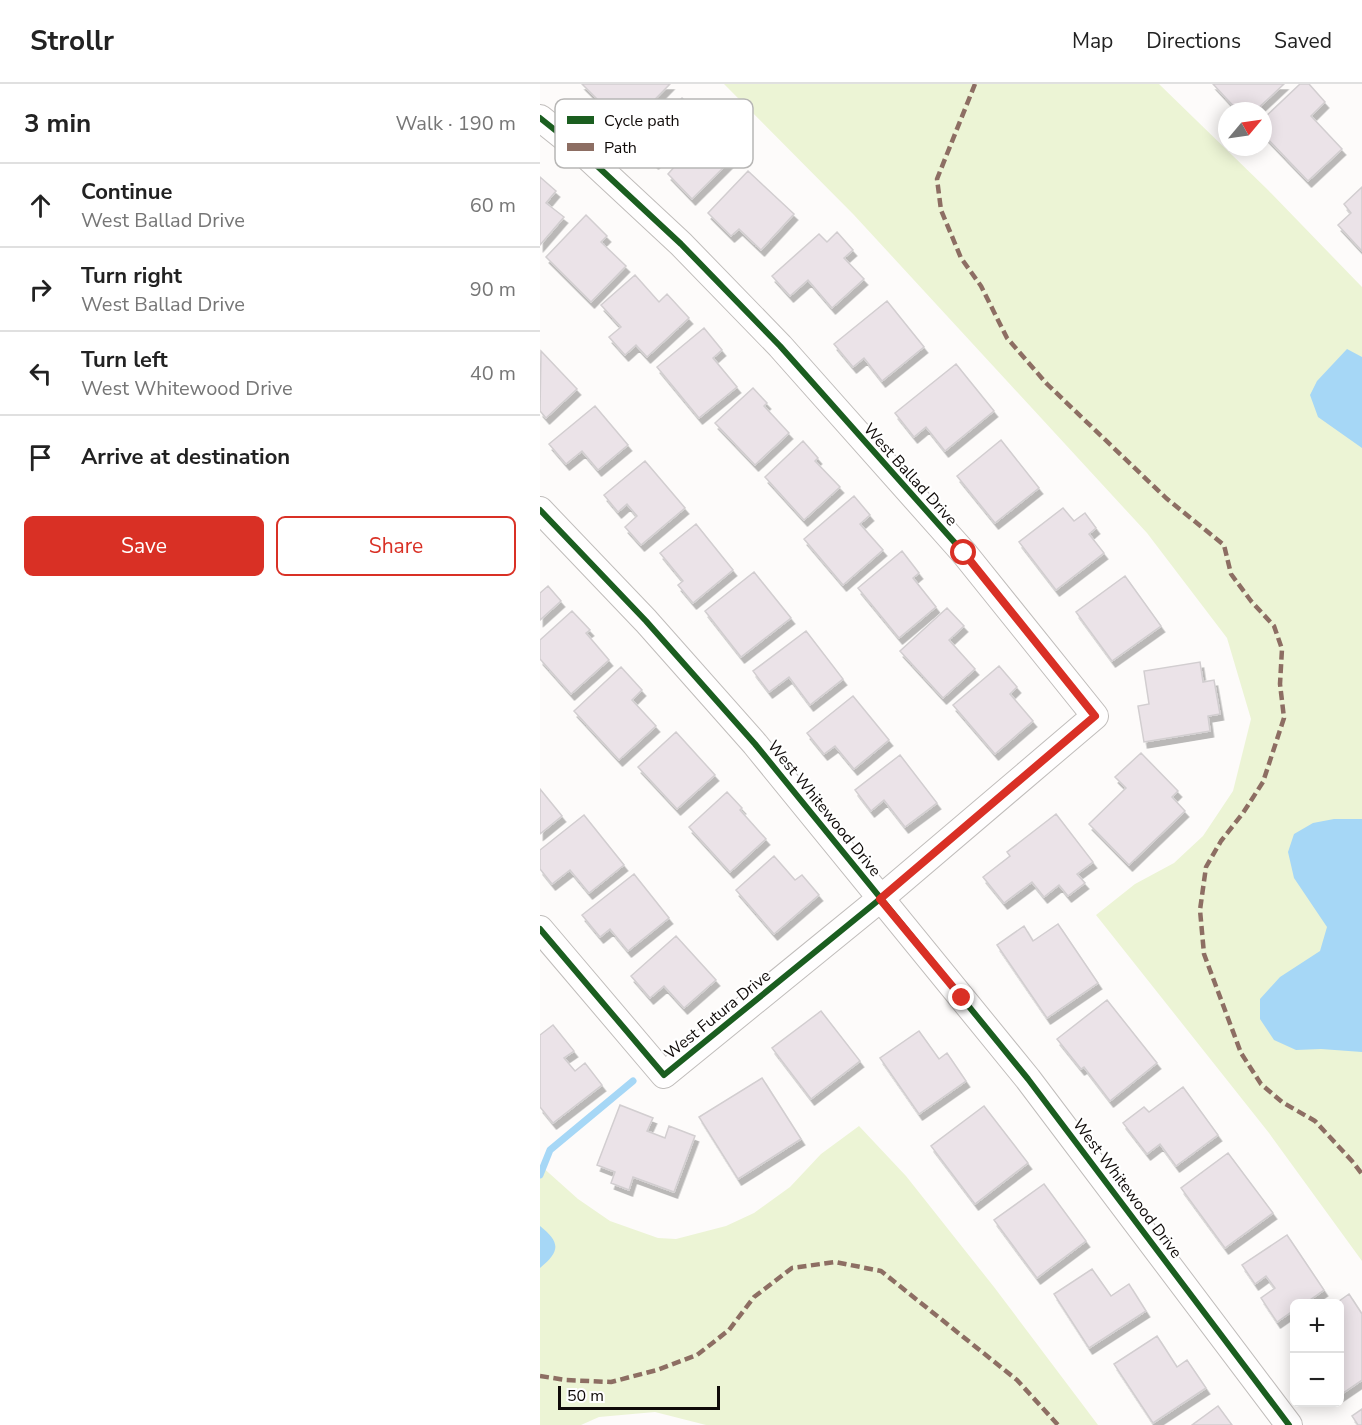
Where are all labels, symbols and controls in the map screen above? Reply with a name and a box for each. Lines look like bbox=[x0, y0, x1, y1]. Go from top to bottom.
text: Strollr bbox=[30, 22, 114, 60]
text: Map bbox=[1072, 27, 1113, 55]
text: Directions bbox=[1146, 27, 1241, 55]
text: Saved bbox=[1274, 27, 1332, 55]
legend bbox=[555, 99, 753, 168]
north arrow bbox=[1218, 102, 1272, 156]
text: 3 min bbox=[24, 106, 91, 141]
text: Walk · 190 m bbox=[396, 110, 516, 137]
text: Cycle path bbox=[604, 110, 680, 132]
text: Path bbox=[604, 137, 637, 159]
text: Continue bbox=[81, 177, 172, 207]
icon: ahead bbox=[24, 189, 57, 222]
text: 60 m bbox=[470, 192, 516, 219]
text: West Ballad Drive bbox=[81, 207, 245, 234]
text: Turn right bbox=[81, 261, 182, 291]
icon: right bbox=[24, 273, 57, 306]
text: 90 m bbox=[470, 276, 516, 303]
text: West Ballad Drive bbox=[81, 291, 245, 318]
text: Turn left bbox=[81, 345, 168, 375]
icon: left bbox=[24, 357, 57, 390]
text: 40 m bbox=[470, 360, 516, 387]
text: West Whitewood Drive bbox=[81, 375, 293, 402]
street label: West Ballad Drive bbox=[858, 419, 962, 531]
icon: arrive bbox=[24, 441, 57, 474]
text: Arrive at destination bbox=[81, 442, 290, 472]
button: Save bbox=[24, 516, 264, 576]
button: Share bbox=[276, 516, 516, 576]
route start bbox=[950, 539, 976, 565]
street label: West Whitewood Drive bbox=[762, 736, 886, 881]
street label: West Futura Drive bbox=[660, 965, 775, 1064]
route end bbox=[948, 984, 974, 1010]
street label: West Whitewood Drive bbox=[1067, 1114, 1187, 1263]
map controls bbox=[1290, 1299, 1344, 1407]
button: + bbox=[1290, 1299, 1344, 1353]
button: − bbox=[1290, 1353, 1344, 1407]
scale bar bbox=[558, 1383, 720, 1410]
text: 50 m bbox=[567, 1385, 604, 1407]

